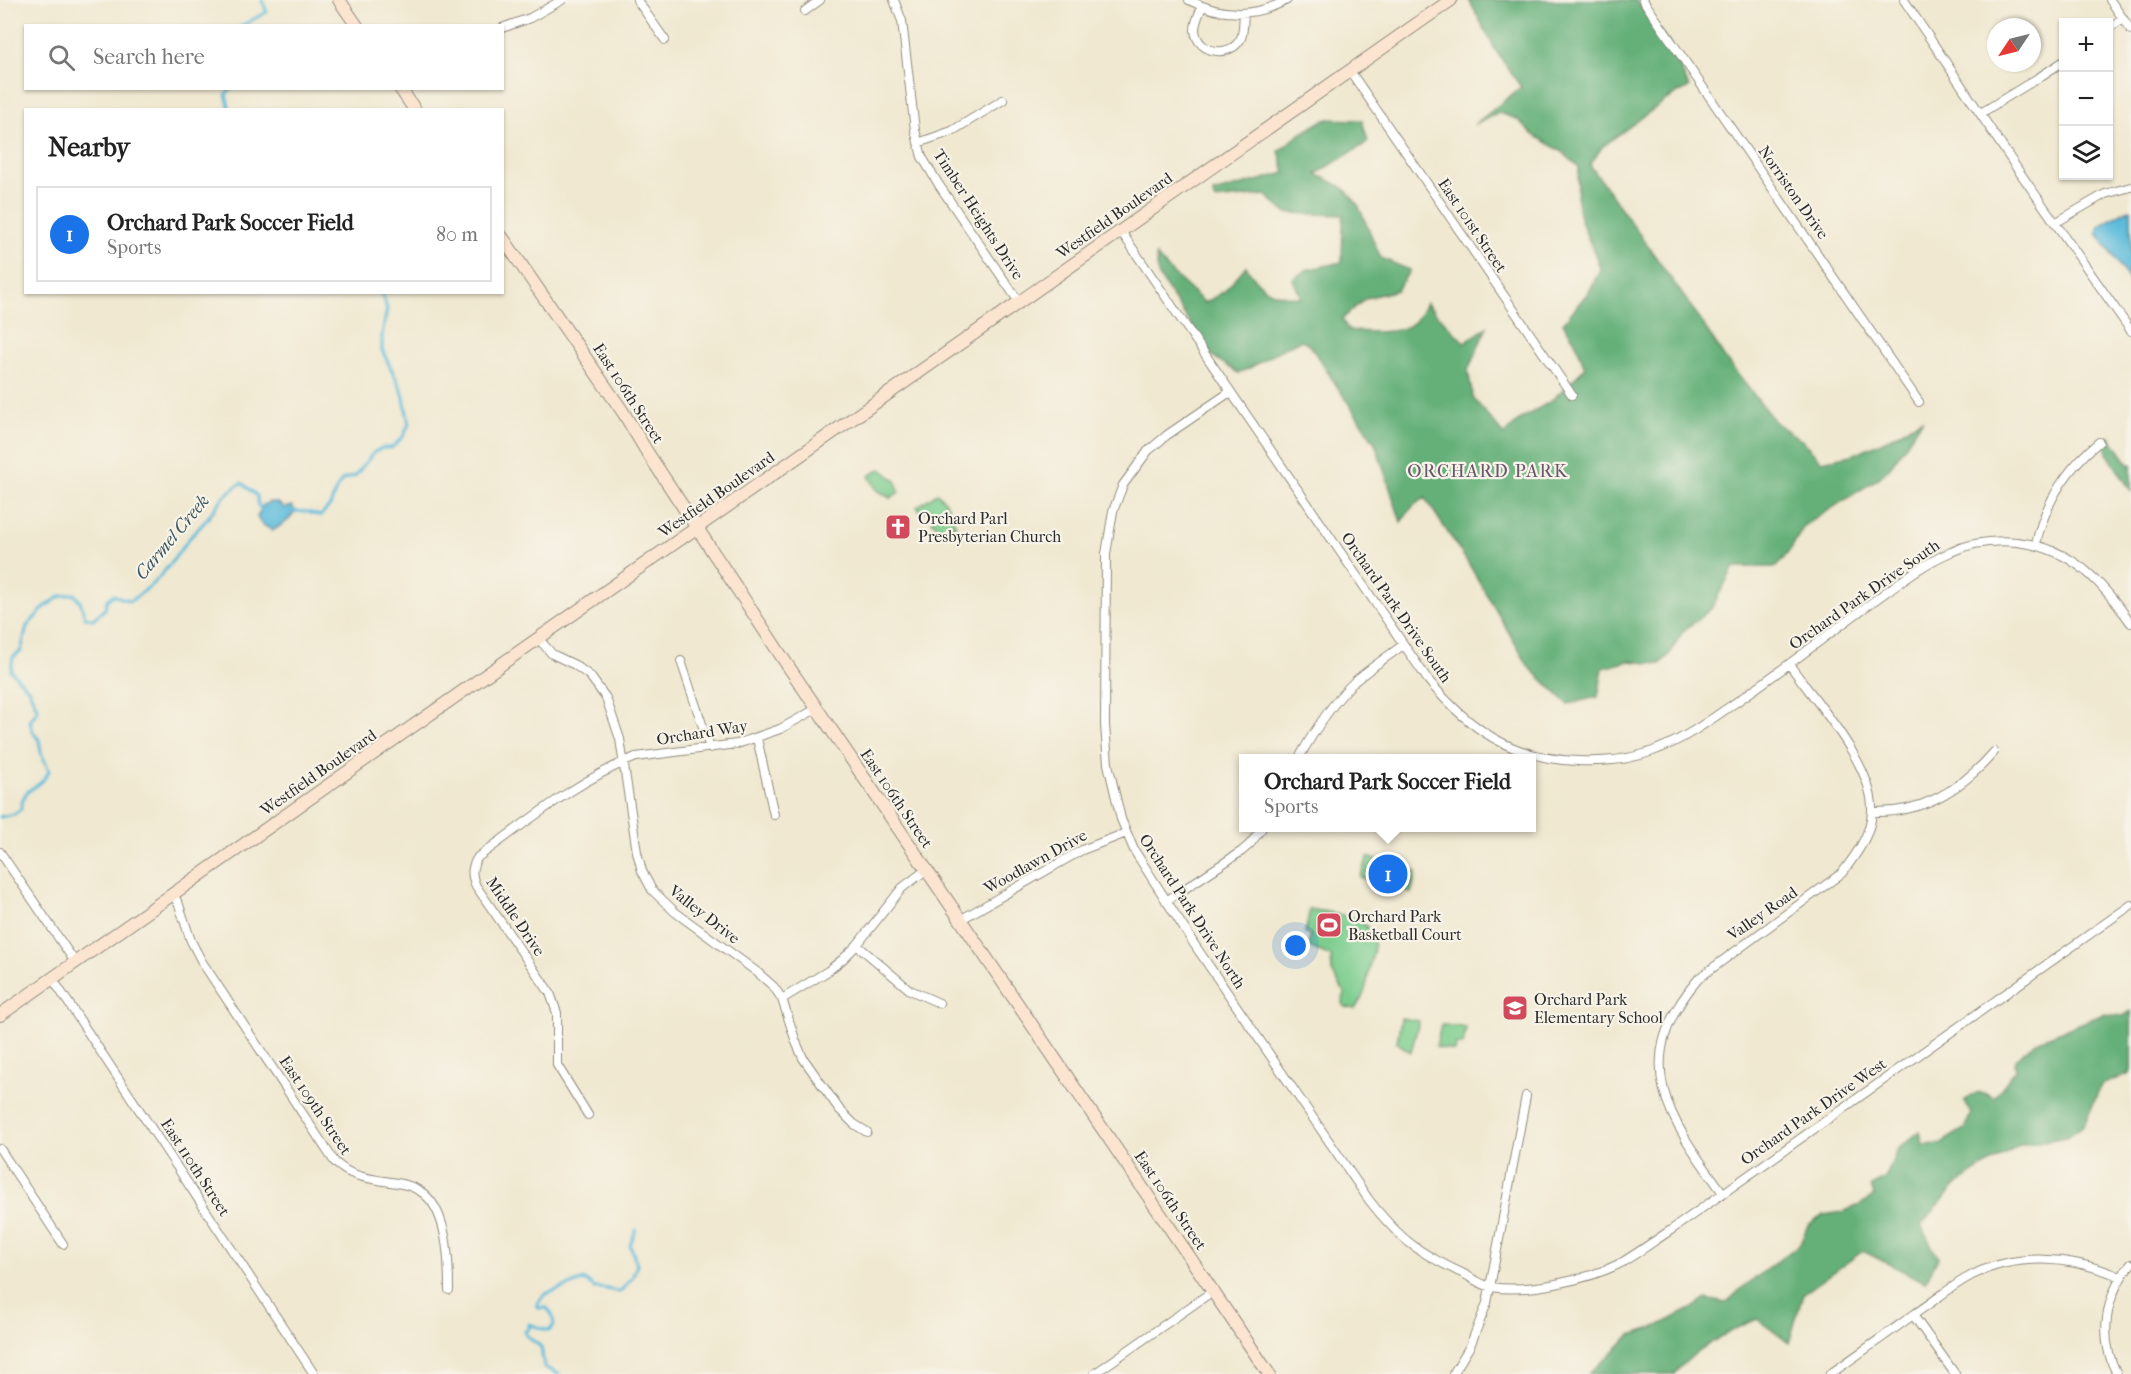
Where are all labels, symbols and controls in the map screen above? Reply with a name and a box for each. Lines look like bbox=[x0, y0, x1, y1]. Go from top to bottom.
north arrow bbox=[1987, 18, 2041, 72]
map controls bbox=[2059, 18, 2113, 180]
button: + bbox=[2059, 18, 2113, 72]
search box bbox=[24, 24, 504, 90]
icon: search bbox=[45, 41, 78, 74]
text: Search here bbox=[93, 44, 205, 70]
button: − bbox=[2059, 72, 2113, 126]
button: layers bbox=[2059, 126, 2113, 180]
text: Nearby bbox=[48, 132, 130, 163]
street label: Norriston Drive bbox=[1754, 142, 1833, 243]
street label: Timber Heights Drive bbox=[929, 146, 1028, 283]
street label: Westfield Boulevard bbox=[1052, 168, 1176, 263]
street label: East 101st Street bbox=[1434, 175, 1511, 276]
text: Orchard Park Soccer Field bbox=[107, 210, 354, 236]
text: 1 bbox=[66, 223, 73, 246]
text: 80 m bbox=[436, 223, 478, 246]
text: Sports bbox=[107, 236, 161, 259]
street label: East 106th Street bbox=[589, 340, 668, 447]
street label: Westfield Boulevard bbox=[654, 447, 778, 542]
district label: ORCHARD PARK bbox=[1407, 461, 1569, 482]
water label: Carmel Creek bbox=[131, 491, 214, 584]
place label: Orchard Parl Presbyterian Church bbox=[918, 509, 1061, 546]
church icon: Orchard Parl Presbyterian Church bbox=[883, 512, 913, 542]
street label: Orchard Park Drive South bbox=[1337, 528, 1456, 686]
street label: Orchard Park Drive South bbox=[1785, 535, 1943, 654]
street label: Orchard Way bbox=[655, 716, 749, 749]
street label: Westfield Boulevard bbox=[256, 725, 380, 820]
street label: East 106th Street bbox=[856, 745, 937, 852]
popup bbox=[1239, 754, 1536, 832]
text: Orchard Park Soccer Field bbox=[1264, 769, 1511, 795]
text: Sports bbox=[1264, 795, 1318, 818]
street label: Woodlawn Drive bbox=[980, 825, 1090, 898]
street label: Orchard Park Drive North bbox=[1135, 830, 1250, 992]
pin: 1 bbox=[1368, 852, 1408, 896]
street label: Middle Drive bbox=[482, 873, 549, 960]
street label: Valley Drive bbox=[665, 880, 744, 948]
street label: Valley Road bbox=[1723, 882, 1801, 945]
place label: Orchard Park Basketball Court bbox=[1348, 907, 1462, 944]
sports icon: Orchard Park Basketball Court bbox=[1314, 910, 1344, 940]
your location bbox=[1281, 931, 1310, 960]
place label: Orchard Park Elementary School bbox=[1534, 990, 1663, 1027]
school or university icon: Orchard Park Elementary School bbox=[1500, 993, 1530, 1023]
street label: East 109th Street bbox=[275, 1052, 356, 1159]
street label: Orchard Park Drive West bbox=[1737, 1054, 1890, 1169]
street label: East 110th Street bbox=[157, 1115, 234, 1220]
street label: East 106th Street bbox=[1130, 1147, 1211, 1254]

